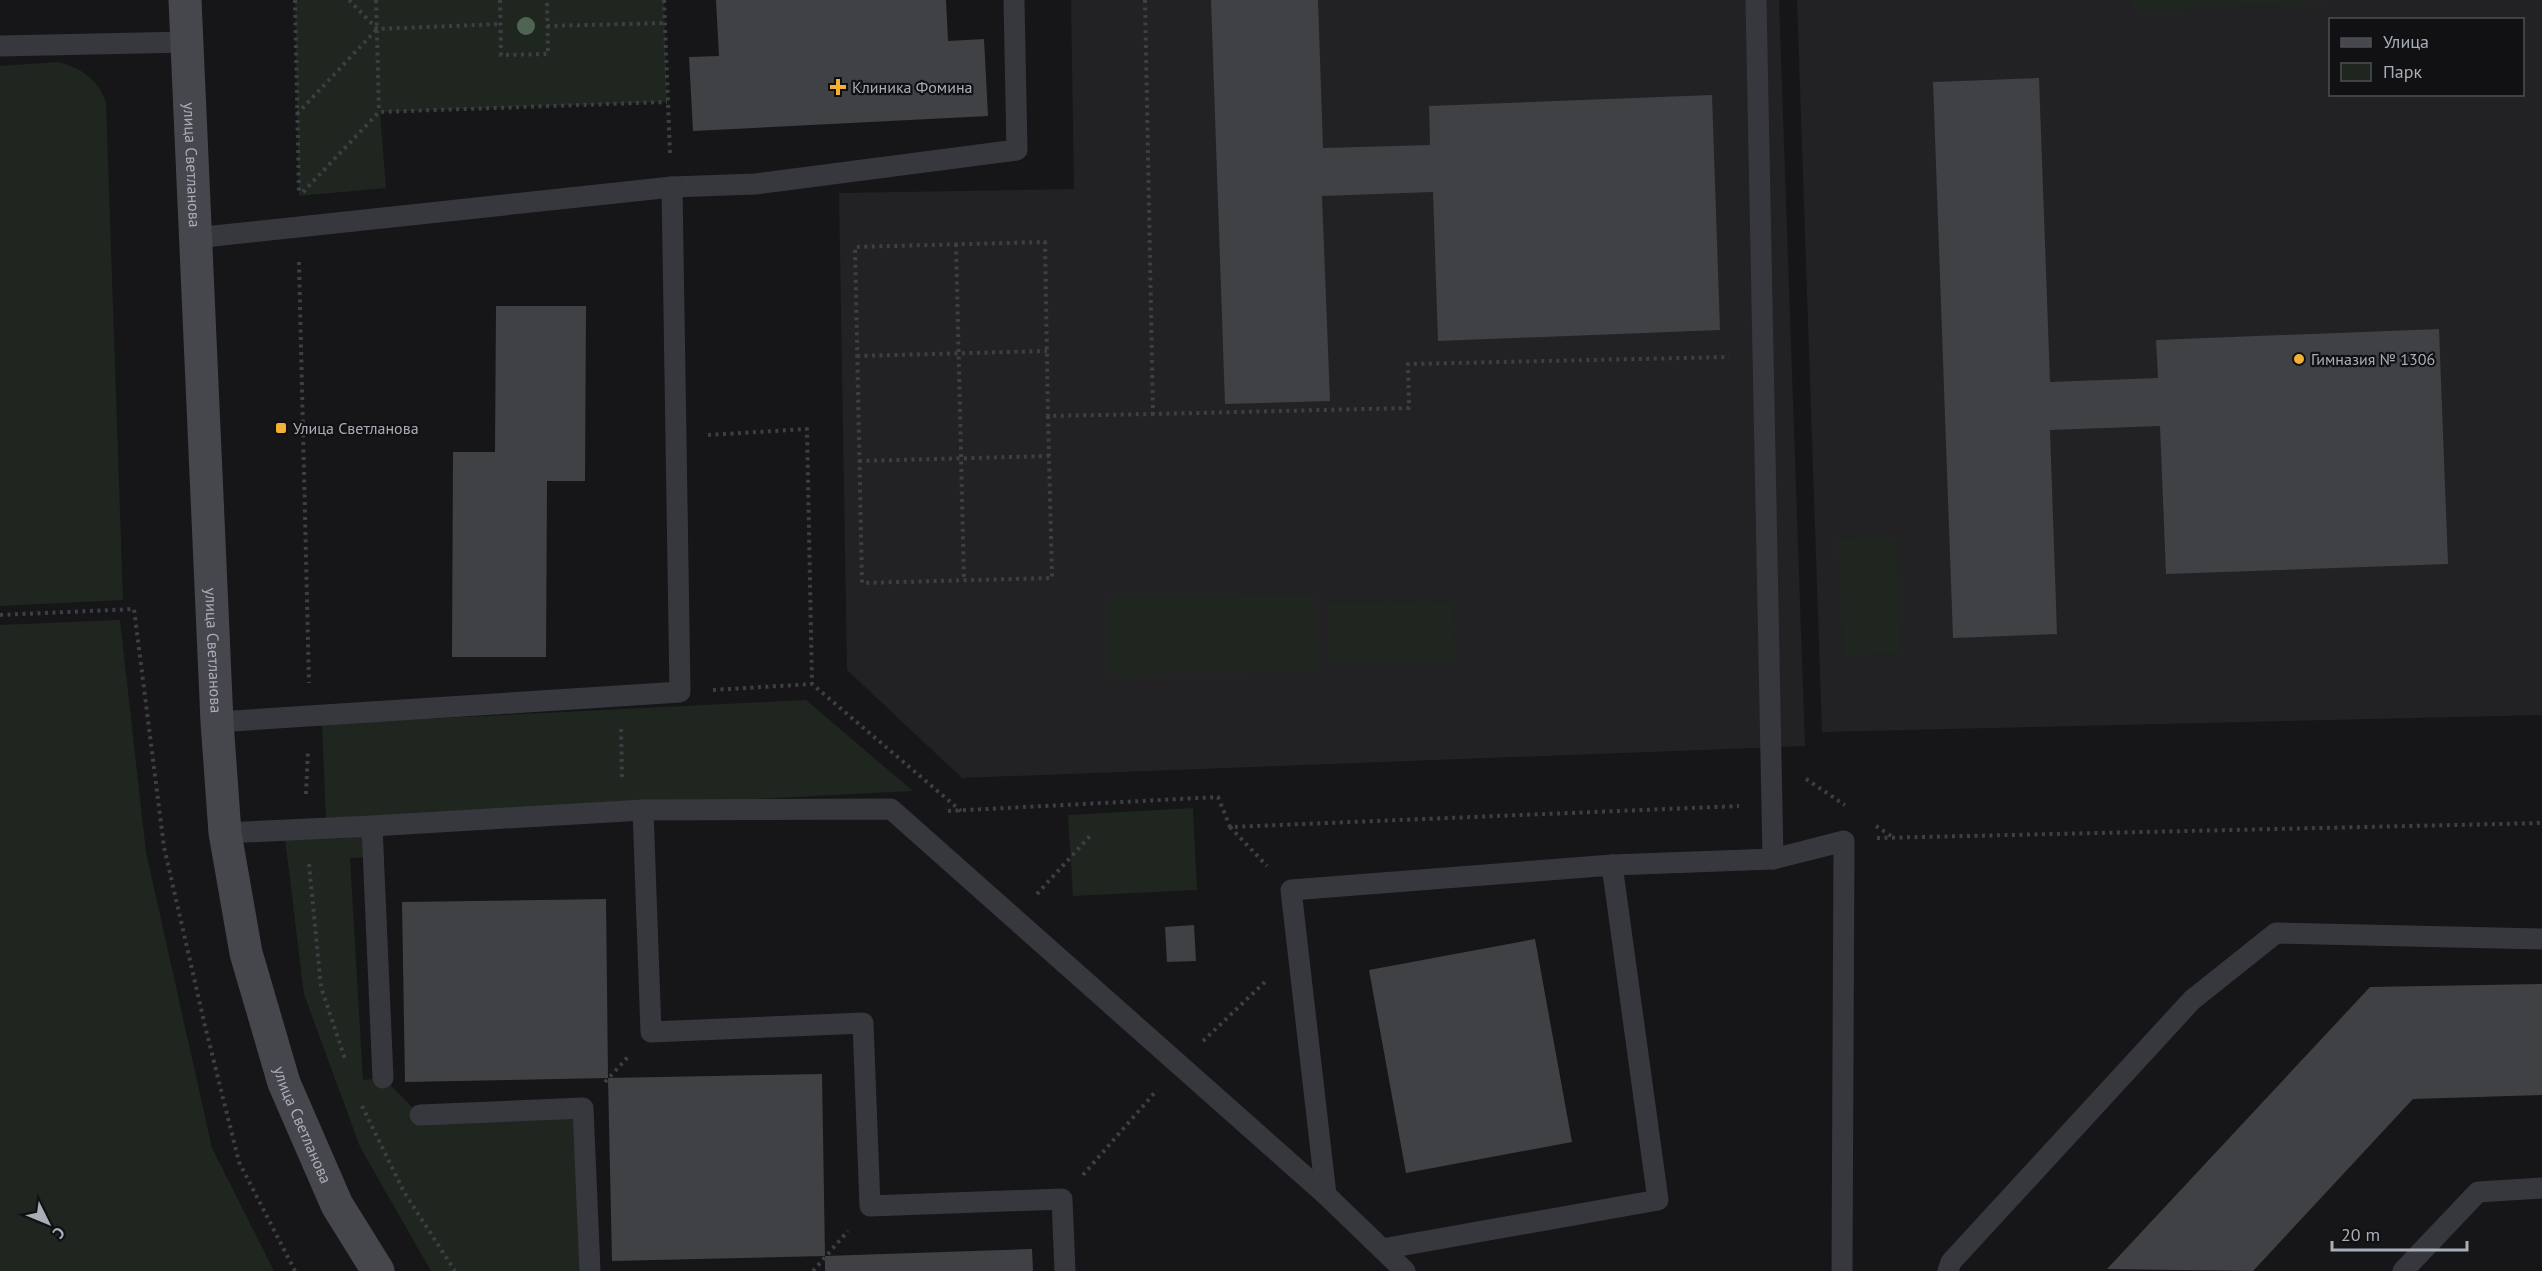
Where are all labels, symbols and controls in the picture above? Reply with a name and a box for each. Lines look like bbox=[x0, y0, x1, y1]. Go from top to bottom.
legend bbox=[2329, 18, 2524, 96]
text: Улица bbox=[2383, 30, 2429, 53]
text: Парк bbox=[2383, 60, 2423, 83]
place label: Клиника Фомина bbox=[852, 77, 972, 97]
marker: Клиника Фомина bbox=[829, 78, 847, 96]
street label: улица Светланова bbox=[180, 102, 205, 228]
place label: Гимназия № 1306 bbox=[2311, 349, 2435, 369]
marker: Гимназия № 1306 bbox=[2292, 352, 2306, 366]
place label: Улица Светланова bbox=[293, 418, 419, 438]
marker: Улица Светланова bbox=[274, 421, 288, 435]
street label: улица Светланова bbox=[201, 587, 227, 713]
street label: улица Светланова bbox=[270, 1064, 336, 1186]
north arrow bbox=[18, 1193, 78, 1253]
scale bar bbox=[2332, 1214, 2467, 1252]
text: С bbox=[49, 1223, 69, 1243]
text: 20 m bbox=[2341, 1223, 2380, 1246]

